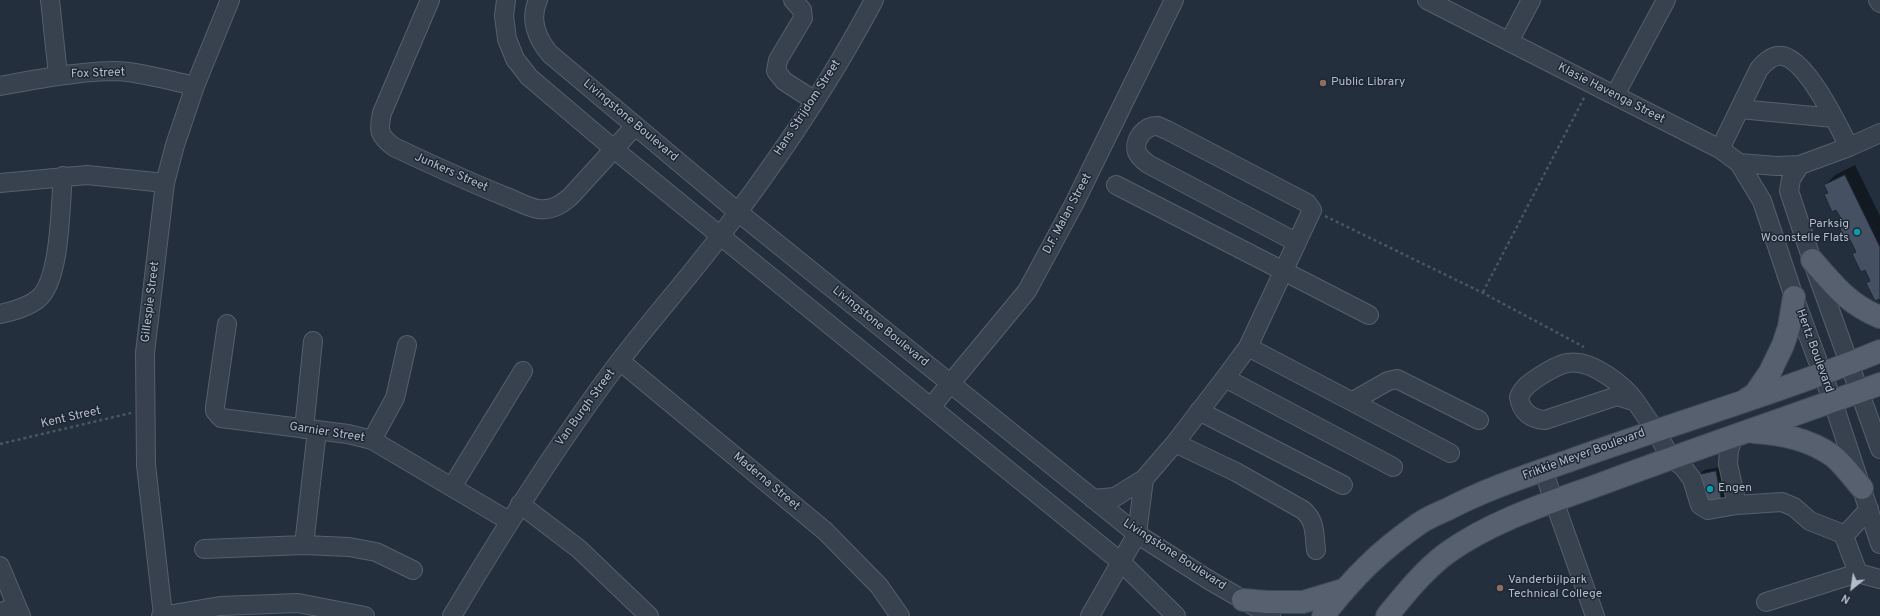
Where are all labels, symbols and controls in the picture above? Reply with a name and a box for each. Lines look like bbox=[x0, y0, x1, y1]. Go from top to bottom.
street label: Hans Strijdom Street bbox=[772, 57, 844, 159]
street label: Klasie Havenga Street bbox=[1555, 61, 1667, 127]
street label: Fox Street bbox=[71, 66, 125, 82]
place label: Public Library bbox=[1331, 76, 1405, 90]
street label: Livingstone Boulevard bbox=[580, 77, 680, 165]
marker: Public Library bbox=[1318, 78, 1328, 88]
street label: Junkers Street bbox=[412, 150, 490, 196]
street label: D.F. Malan Street bbox=[1041, 171, 1095, 257]
place label: Parksig Woonstelle Flats bbox=[1761, 218, 1849, 246]
marker: Parksig Woonstelle Flats bbox=[1852, 227, 1862, 237]
street label: Gillespie Street bbox=[139, 261, 163, 343]
street label: Livingstone Boulevard bbox=[829, 284, 931, 370]
street label: Hertz Boulevard bbox=[1792, 307, 1836, 395]
street label: Van Burgh Street bbox=[553, 367, 619, 449]
street label: Kent Street bbox=[40, 404, 102, 432]
street label: Garnier Street bbox=[288, 420, 366, 446]
street label: Frikkie Meyer Boulevard bbox=[1521, 426, 1647, 484]
street label: Maderna Street bbox=[730, 450, 802, 514]
place label: Engen bbox=[1718, 482, 1752, 496]
marker: Engen bbox=[1705, 484, 1715, 494]
street label: Livingstone Boulevard bbox=[1120, 516, 1228, 594]
north arrow bbox=[1832, 568, 1872, 608]
place label: Vanderbijlpark Technical College bbox=[1508, 574, 1602, 602]
marker: Vanderbijlpark Technical College bbox=[1495, 583, 1505, 593]
text: N bbox=[1839, 590, 1853, 606]

